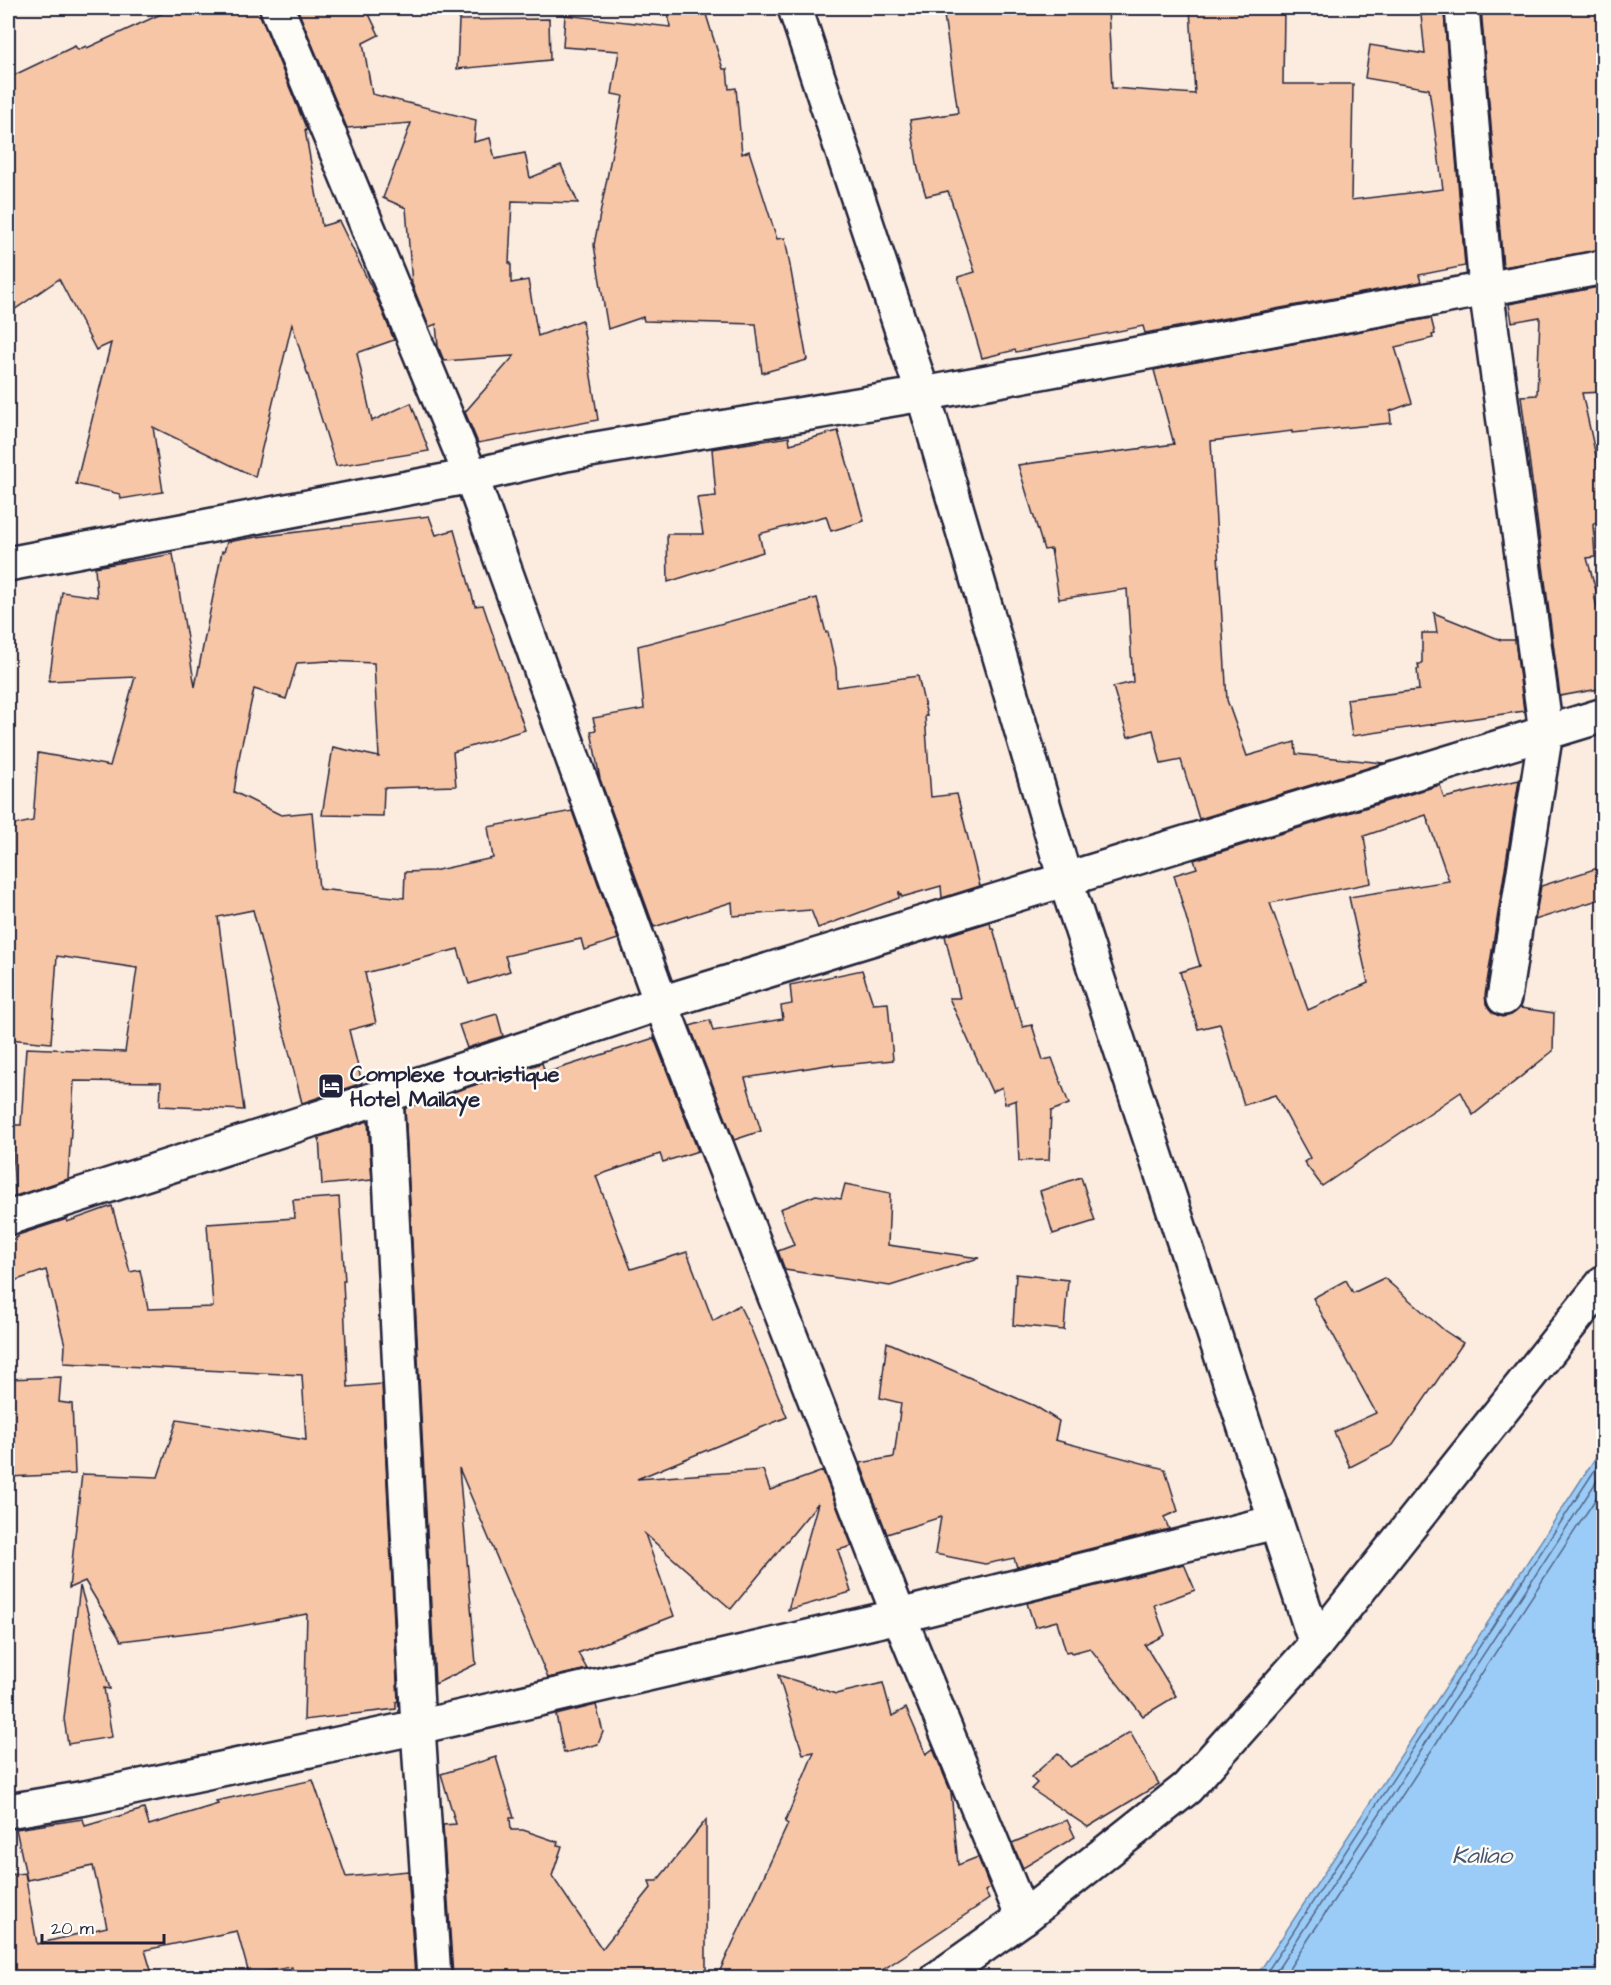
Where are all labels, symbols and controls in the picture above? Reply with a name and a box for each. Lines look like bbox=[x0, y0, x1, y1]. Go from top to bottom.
place label: Complexe touristique Hotel Mailaye bbox=[350, 1059, 559, 1117]
hotel icon: Complexe touristique Hotel Mailaye bbox=[316, 1071, 346, 1101]
water label: Kaliao bbox=[1452, 1839, 1513, 1873]
scale bar bbox=[42, 1907, 164, 1945]
text: 20 m bbox=[51, 1916, 94, 1941]

